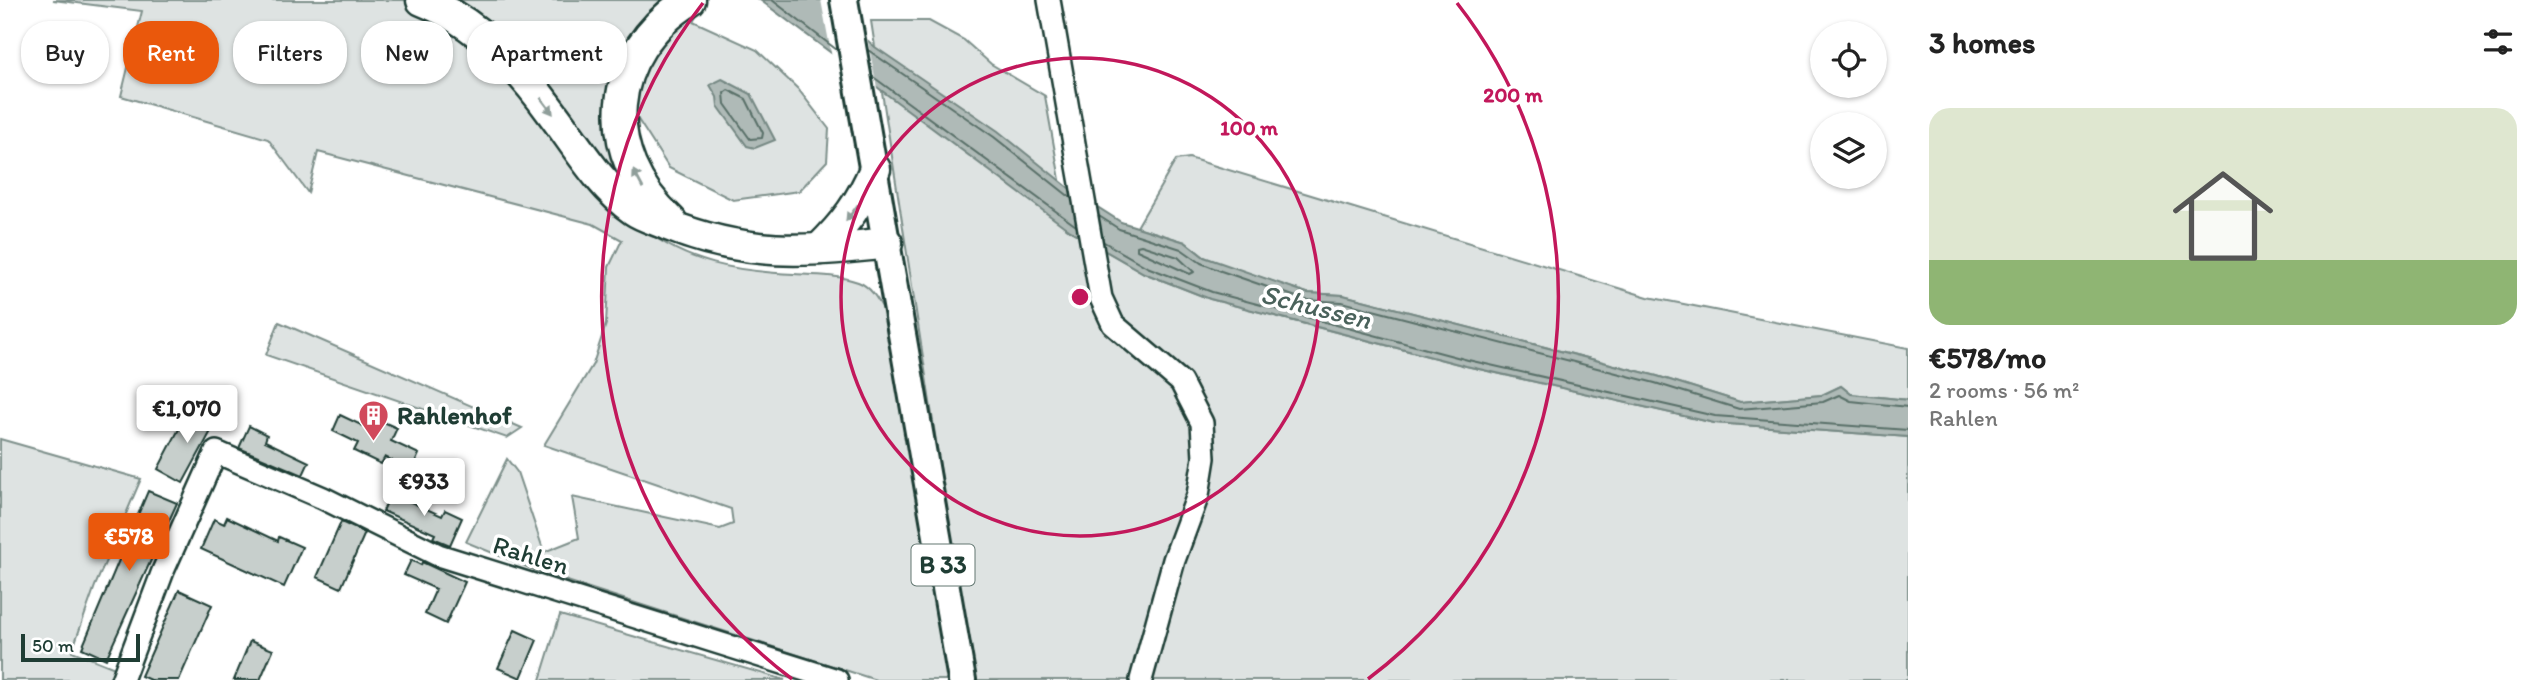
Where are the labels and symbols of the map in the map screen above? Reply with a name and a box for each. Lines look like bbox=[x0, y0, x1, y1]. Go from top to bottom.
text: 200 m bbox=[1483, 82, 1543, 107]
one-way arrow bbox=[540, 97, 554, 115]
text: 100 m bbox=[1220, 115, 1278, 140]
one-way arrow bbox=[632, 169, 643, 189]
one-way arrow bbox=[846, 204, 860, 222]
water label: Schussen bbox=[1258, 276, 1374, 336]
centre of rings bbox=[1068, 285, 1092, 309]
pin: €1,070 bbox=[130, 386, 244, 445]
building icon: Rahlenhof bbox=[357, 398, 391, 442]
place label: Rahlenhof bbox=[397, 399, 512, 431]
pin: €933 bbox=[383, 458, 465, 518]
pin: €578 bbox=[88, 514, 170, 573]
street label: Rahlen bbox=[489, 528, 573, 582]
road number: B 33 bbox=[912, 544, 974, 586]
scale bar bbox=[21, 631, 140, 663]

